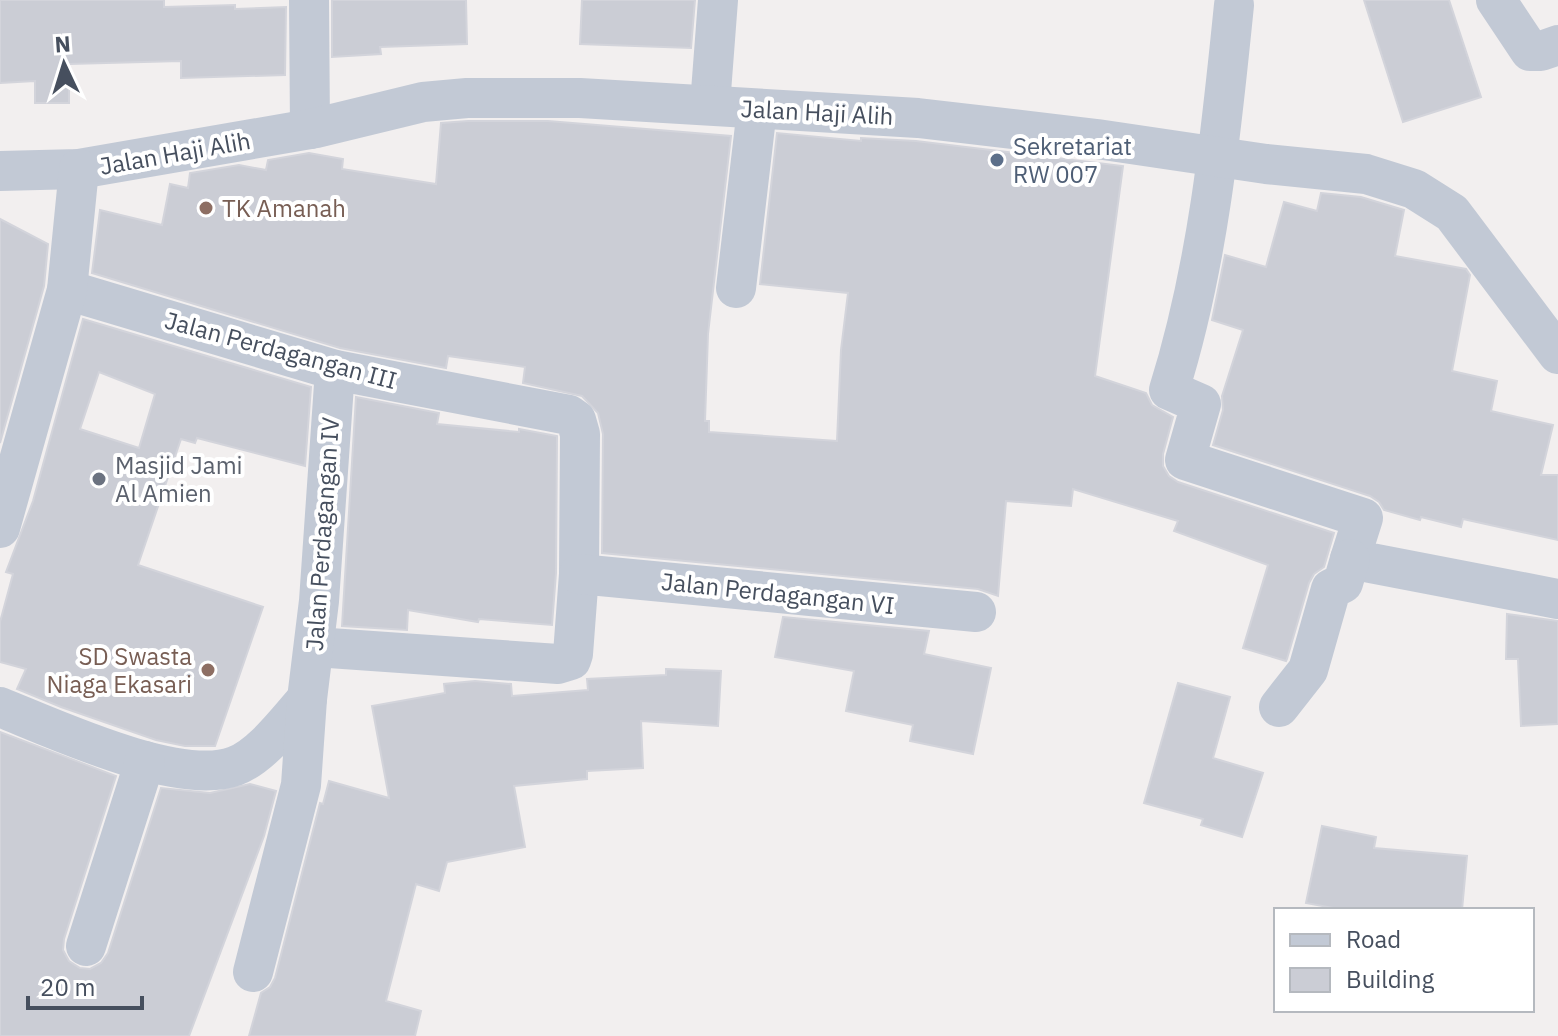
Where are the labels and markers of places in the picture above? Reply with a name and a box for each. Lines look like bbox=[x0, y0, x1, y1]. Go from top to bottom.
place label: Sekretariat RW 007 bbox=[1013, 130, 1132, 190]
marker: Sekretariat RW 007 bbox=[988, 151, 1006, 169]
place label: TK Amanah bbox=[222, 192, 346, 224]
marker: TK Amanah bbox=[197, 199, 215, 217]
place label: Masjid Jami Al Amien bbox=[115, 449, 243, 509]
marker: Masjid Jami Al Amien bbox=[90, 470, 108, 488]
place label: SD Swasta Niaga Ekasari bbox=[46, 640, 192, 700]
marker: SD Swasta Niaga Ekasari bbox=[199, 661, 217, 679]

